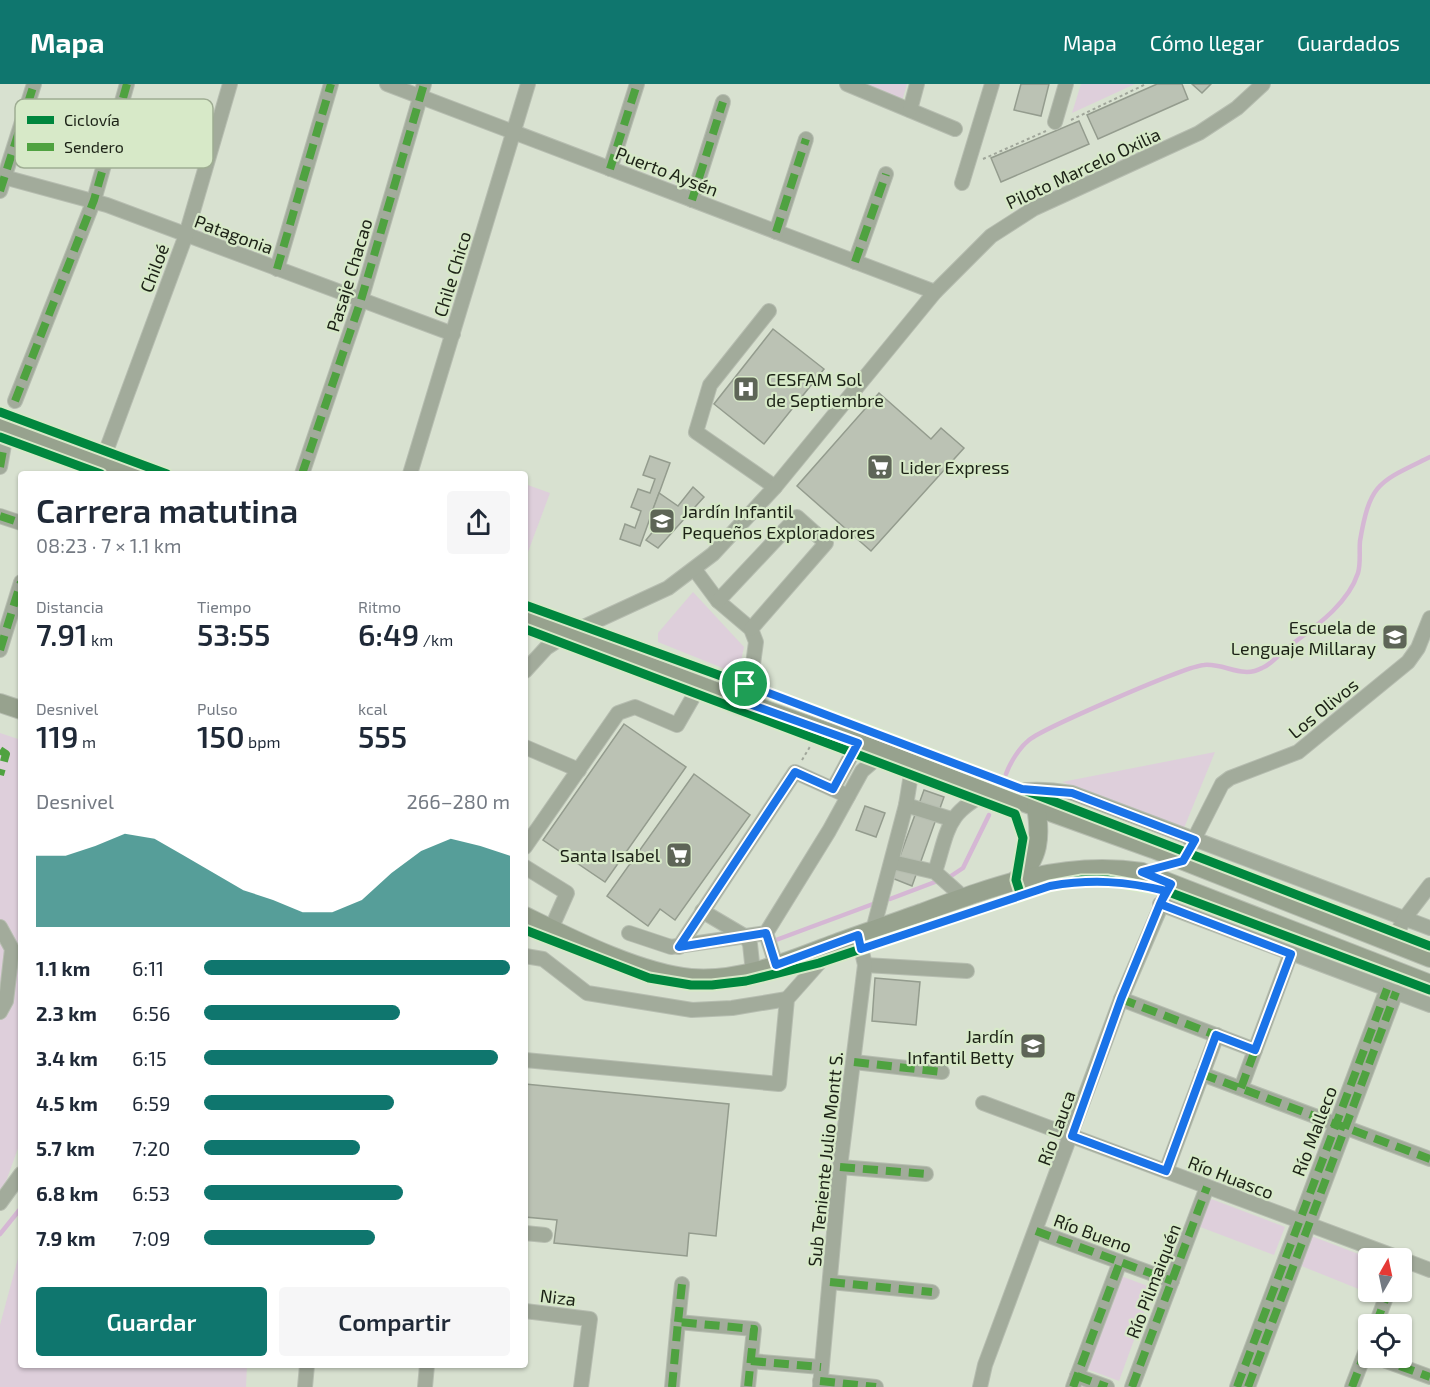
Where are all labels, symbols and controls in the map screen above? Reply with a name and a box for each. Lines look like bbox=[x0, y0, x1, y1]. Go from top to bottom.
text: Mapa bbox=[30, 25, 104, 59]
text: Mapa bbox=[1063, 30, 1117, 55]
text: Cómo llegar bbox=[1150, 30, 1264, 55]
text: Guardados bbox=[1297, 30, 1400, 55]
legend bbox=[15, 99, 213, 168]
text: Ciclovía bbox=[64, 110, 120, 129]
street label: Piloto Marcelo Oxilia bbox=[1002, 123, 1164, 213]
text: Sendero bbox=[64, 137, 124, 156]
street label: Puerto Aysén bbox=[613, 141, 721, 201]
street label: Patagonia bbox=[192, 210, 276, 258]
street label: Pasaje Chacao bbox=[321, 216, 377, 334]
street label: Chile Chico bbox=[429, 229, 475, 319]
street label: Chiloé bbox=[135, 241, 173, 295]
place label: CESFAM Sol de Septiembre bbox=[766, 368, 884, 411]
hospital icon: CESFAM Sol de Septiembre bbox=[731, 374, 761, 404]
supermarket icon: Lider Express bbox=[865, 452, 895, 482]
place label: Lider Express bbox=[900, 456, 1010, 478]
text: Carrera matutina bbox=[36, 490, 298, 530]
button: share bbox=[447, 491, 510, 554]
place label: Jardín Infantil Pequeños Exploradores bbox=[682, 500, 875, 543]
school or university icon: Jardín Infantil Pequeños Exploradores bbox=[647, 506, 677, 536]
text: 08:23 · 7 × 1.1 km bbox=[36, 533, 182, 557]
text: Distancia bbox=[36, 597, 103, 616]
text: Tiempo bbox=[197, 597, 251, 616]
text: Ritmo bbox=[358, 597, 401, 616]
text: 7.91 bbox=[36, 616, 87, 652]
text: 53:55 bbox=[197, 616, 270, 652]
text: 6:49 bbox=[358, 616, 419, 652]
place label: Escuela de Lenguaje Millaray bbox=[1231, 616, 1376, 659]
school or university icon: Escuela de Lenguaje Millaray bbox=[1380, 622, 1410, 652]
text: km bbox=[87, 630, 113, 649]
text: /km bbox=[419, 630, 453, 649]
pin bbox=[719, 658, 770, 709]
icon: arrive bbox=[728, 667, 761, 700]
street label: Los Olivos bbox=[1284, 673, 1362, 743]
text: Desnivel bbox=[36, 699, 98, 718]
text: Pulso bbox=[197, 699, 238, 718]
text: kcal bbox=[358, 699, 387, 718]
text: 119 bbox=[36, 718, 79, 754]
text: 150 bbox=[197, 718, 244, 754]
text: 555 bbox=[358, 718, 407, 754]
text: m bbox=[79, 732, 96, 751]
text: bpm bbox=[244, 732, 280, 751]
text: Desnivel bbox=[36, 789, 114, 813]
text: 266–280 m bbox=[407, 789, 510, 813]
supermarket icon: Santa Isabel bbox=[664, 840, 694, 870]
place label: Santa Isabel bbox=[560, 844, 661, 866]
text: 1.1 km bbox=[36, 956, 90, 980]
text: 6:11 bbox=[132, 956, 164, 980]
text: 2.3 km bbox=[36, 1001, 97, 1025]
text: 6:56 bbox=[132, 1001, 170, 1025]
place label: Jardín Infantil Betty bbox=[907, 1025, 1014, 1068]
school or university icon: Jardín Infantil Betty bbox=[1018, 1031, 1048, 1061]
text: 3.4 km bbox=[36, 1046, 98, 1070]
text: 6:15 bbox=[132, 1046, 167, 1070]
street label: Sub Teniente Julio Montt S. bbox=[803, 1050, 847, 1268]
street label: Río Malleco bbox=[1287, 1083, 1341, 1179]
street label: Río Lauca bbox=[1032, 1088, 1080, 1168]
text: 4.5 km bbox=[36, 1091, 98, 1115]
text: 6:59 bbox=[132, 1091, 170, 1115]
text: 5.7 km bbox=[36, 1136, 95, 1160]
text: 7:20 bbox=[132, 1136, 170, 1160]
street label: Río Huasco bbox=[1185, 1151, 1277, 1203]
text: 6.8 km bbox=[36, 1181, 98, 1205]
text: 6:53 bbox=[132, 1181, 170, 1205]
street label: Río Bueno bbox=[1051, 1209, 1135, 1257]
street label: Río Pilmaiquén bbox=[1121, 1221, 1185, 1341]
text: 7.9 km bbox=[36, 1226, 96, 1250]
text: 7:09 bbox=[132, 1226, 170, 1250]
north arrow bbox=[1358, 1248, 1412, 1302]
map controls bbox=[1358, 1248, 1412, 1368]
street label: Niza bbox=[539, 1284, 577, 1310]
button: Guardar bbox=[36, 1287, 267, 1356]
button: Compartir bbox=[279, 1287, 510, 1356]
button: locate bbox=[1358, 1314, 1412, 1368]

